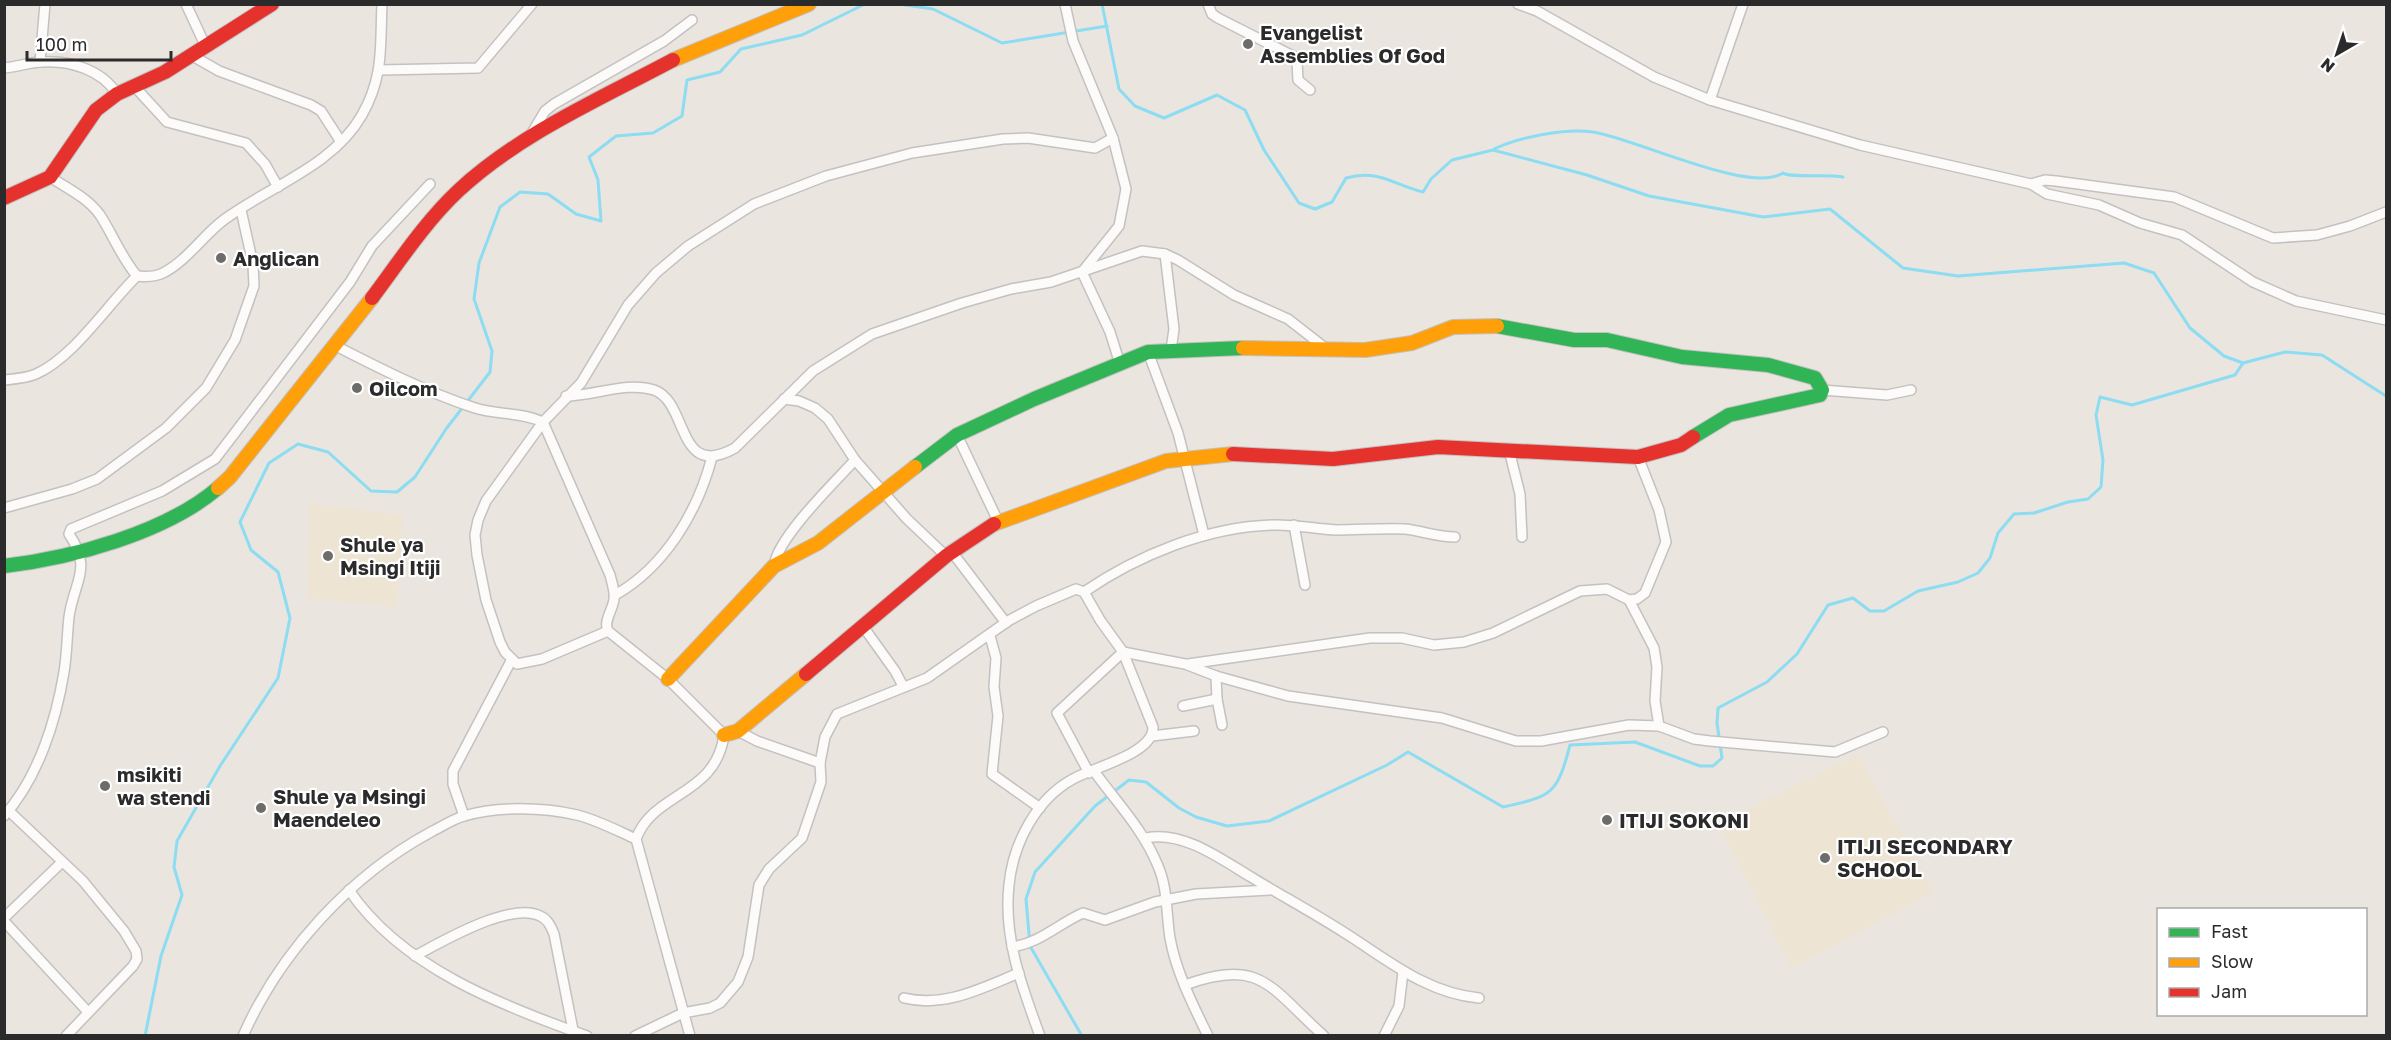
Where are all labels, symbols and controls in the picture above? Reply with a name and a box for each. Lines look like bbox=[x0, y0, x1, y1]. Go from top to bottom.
place label: Evangelist Assemblies Of God bbox=[1260, 20, 1445, 67]
scale bar bbox=[27, 24, 171, 62]
north arrow bbox=[2307, 24, 2367, 84]
text: 100 m bbox=[36, 33, 87, 55]
marker: Evangelist Assemblies Of God bbox=[1241, 37, 1255, 51]
text: N bbox=[2317, 54, 2339, 77]
place label: Anglican bbox=[233, 246, 319, 270]
marker: Anglican bbox=[214, 251, 228, 265]
place label: Oilcom bbox=[369, 376, 437, 400]
marker: Oilcom bbox=[350, 381, 364, 395]
place label: Shule ya Msingi Itiji bbox=[340, 532, 441, 579]
marker: Shule ya Msingi Itiji bbox=[321, 549, 335, 563]
place label: msikiti wa stendi bbox=[117, 762, 210, 809]
marker: msikiti wa stendi bbox=[98, 779, 112, 793]
place label: Shule ya Msingi Maendeleo bbox=[273, 784, 426, 831]
marker: Shule ya Msingi Maendeleo bbox=[254, 801, 268, 815]
place label: ITIJI SOKONI bbox=[1619, 808, 1749, 832]
marker: ITIJI SOKONI bbox=[1600, 813, 1614, 827]
place label: ITIJI SECONDARY SCHOOL bbox=[1837, 834, 2013, 881]
marker: ITIJI SECONDARY SCHOOL bbox=[1818, 851, 1832, 865]
legend bbox=[2157, 908, 2367, 1016]
text: Fast bbox=[2211, 920, 2248, 942]
text: Slow bbox=[2211, 950, 2254, 972]
text: Jam bbox=[2211, 980, 2247, 1002]

